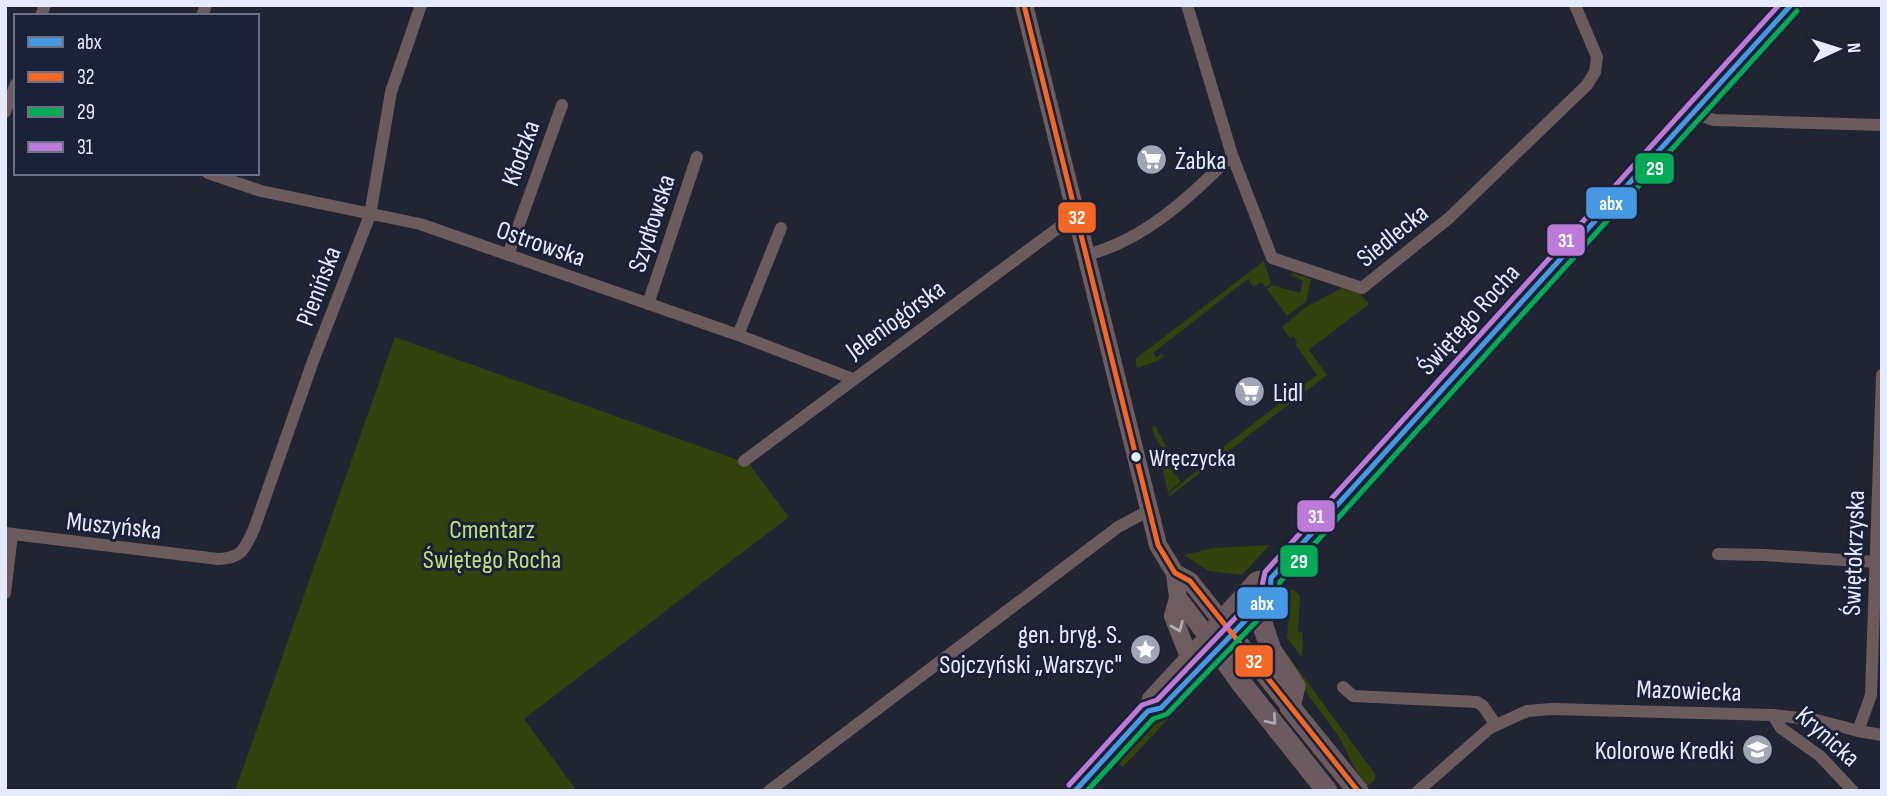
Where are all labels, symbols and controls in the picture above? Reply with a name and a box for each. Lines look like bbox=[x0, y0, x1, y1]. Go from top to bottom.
legend bbox=[14, 14, 259, 175]
north arrow bbox=[1803, 14, 1873, 84]
text: abx bbox=[77, 30, 102, 55]
text: N bbox=[1842, 42, 1865, 54]
text: 32 bbox=[77, 65, 94, 90]
text: 29 bbox=[77, 100, 95, 125]
street label: Kłodzka bbox=[495, 116, 548, 191]
text: 31 bbox=[77, 135, 94, 160]
supermarket icon: Żabka bbox=[1135, 143, 1169, 177]
place label: Żabka bbox=[1175, 146, 1226, 177]
line badge: 29 bbox=[1634, 152, 1675, 185]
text: 29 bbox=[1646, 158, 1664, 181]
street label: Szydłowska bbox=[622, 171, 683, 276]
line badge: abx bbox=[1585, 186, 1638, 220]
text: abx bbox=[1599, 193, 1623, 216]
street label: Siedlecka bbox=[1351, 198, 1435, 274]
line badge: 32 bbox=[1057, 201, 1097, 234]
text: 32 bbox=[1069, 207, 1085, 230]
street label: Ostrowska bbox=[492, 215, 589, 274]
line badge: 31 bbox=[1546, 223, 1586, 257]
text: 31 bbox=[1558, 230, 1575, 253]
street label: Pienińska bbox=[290, 242, 349, 331]
street label: Świętego Rocha bbox=[1411, 258, 1527, 382]
street label: Jeleniogórska bbox=[839, 274, 952, 367]
supermarket icon: Lidl bbox=[1233, 375, 1267, 409]
place label: Lidl bbox=[1273, 378, 1303, 409]
place label: Wręczycka bbox=[1149, 444, 1236, 473]
marker: Wręczycka bbox=[1129, 450, 1143, 464]
street label: Świętokrzyska bbox=[1837, 490, 1872, 616]
line badge: 31 bbox=[1296, 499, 1336, 533]
street label: Muszyńska bbox=[65, 506, 163, 547]
text: 31 bbox=[1308, 506, 1325, 529]
park label: Cmentarz Świętego Rocha bbox=[423, 515, 561, 576]
line badge: 29 bbox=[1279, 544, 1319, 578]
text: 29 bbox=[1290, 551, 1308, 574]
line badge: abx bbox=[1236, 586, 1289, 620]
text: abx bbox=[1250, 593, 1274, 616]
place label: gen. bryg. S. Sojczyński „Warszyc" bbox=[939, 620, 1122, 681]
one-way arrow bbox=[1169, 621, 1183, 633]
place icon: gen. bryg. S. Sojczyński „Warszyc" bbox=[1128, 632, 1162, 666]
line badge: 32 bbox=[1234, 644, 1274, 678]
text: 32 bbox=[1246, 651, 1262, 674]
street label: Mazowiecka bbox=[1636, 674, 1742, 709]
street label: Krynicka bbox=[1789, 700, 1865, 774]
one-way arrow bbox=[1264, 712, 1276, 725]
school or university icon: Kolorowe Kredki bbox=[1740, 733, 1774, 767]
place label: Kolorowe Kredki bbox=[1595, 736, 1734, 767]

